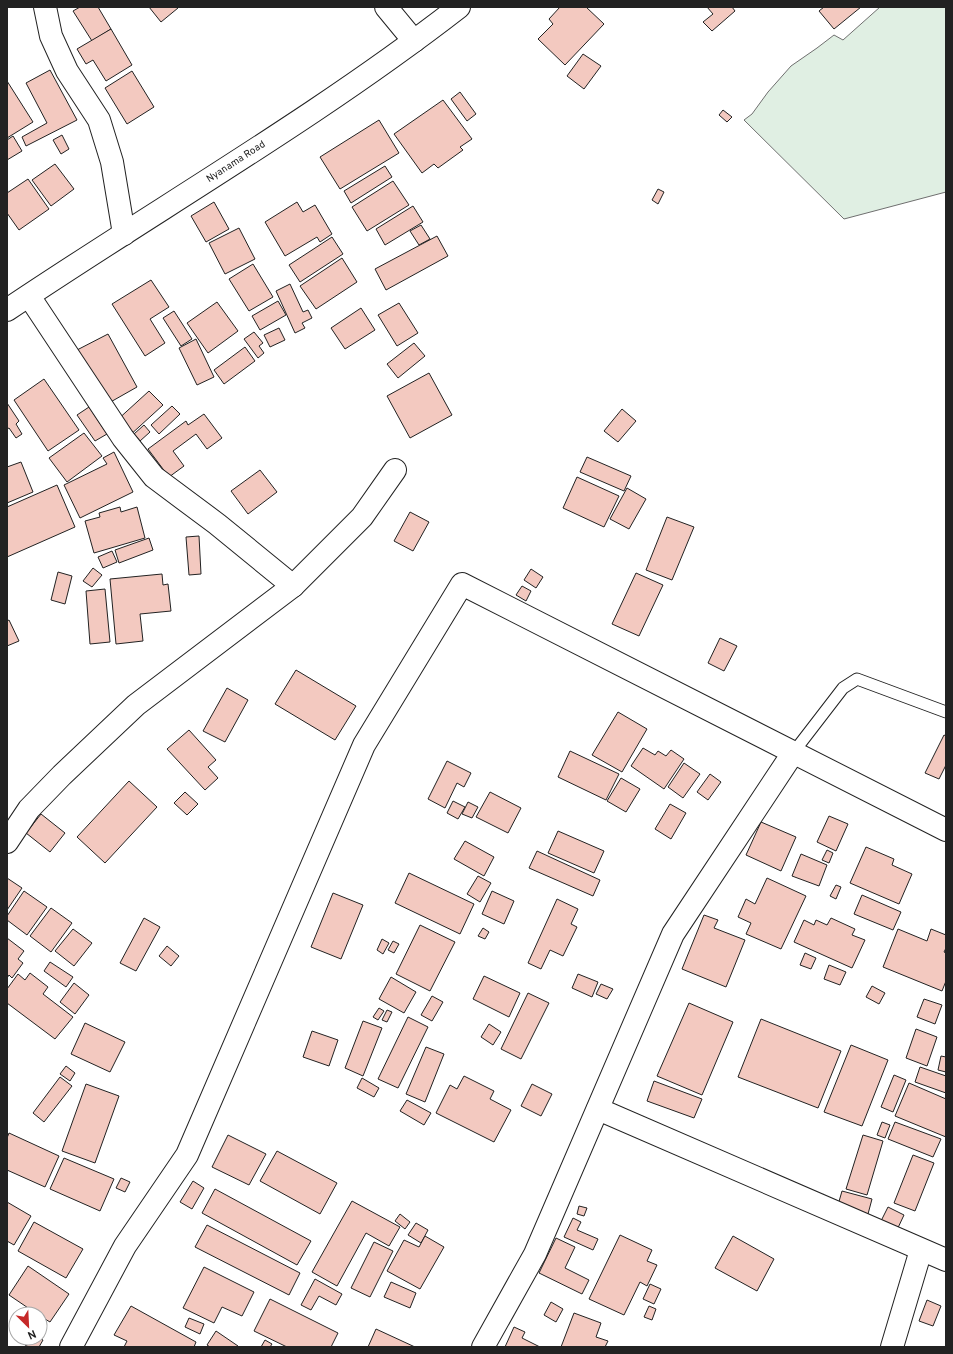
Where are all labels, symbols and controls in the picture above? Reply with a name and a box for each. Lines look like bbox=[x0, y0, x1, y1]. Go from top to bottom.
street label: Nyanama Road bbox=[204, 138, 268, 186]
north arrow bbox=[8, 1306, 48, 1346]
text: N bbox=[25, 1326, 38, 1342]

